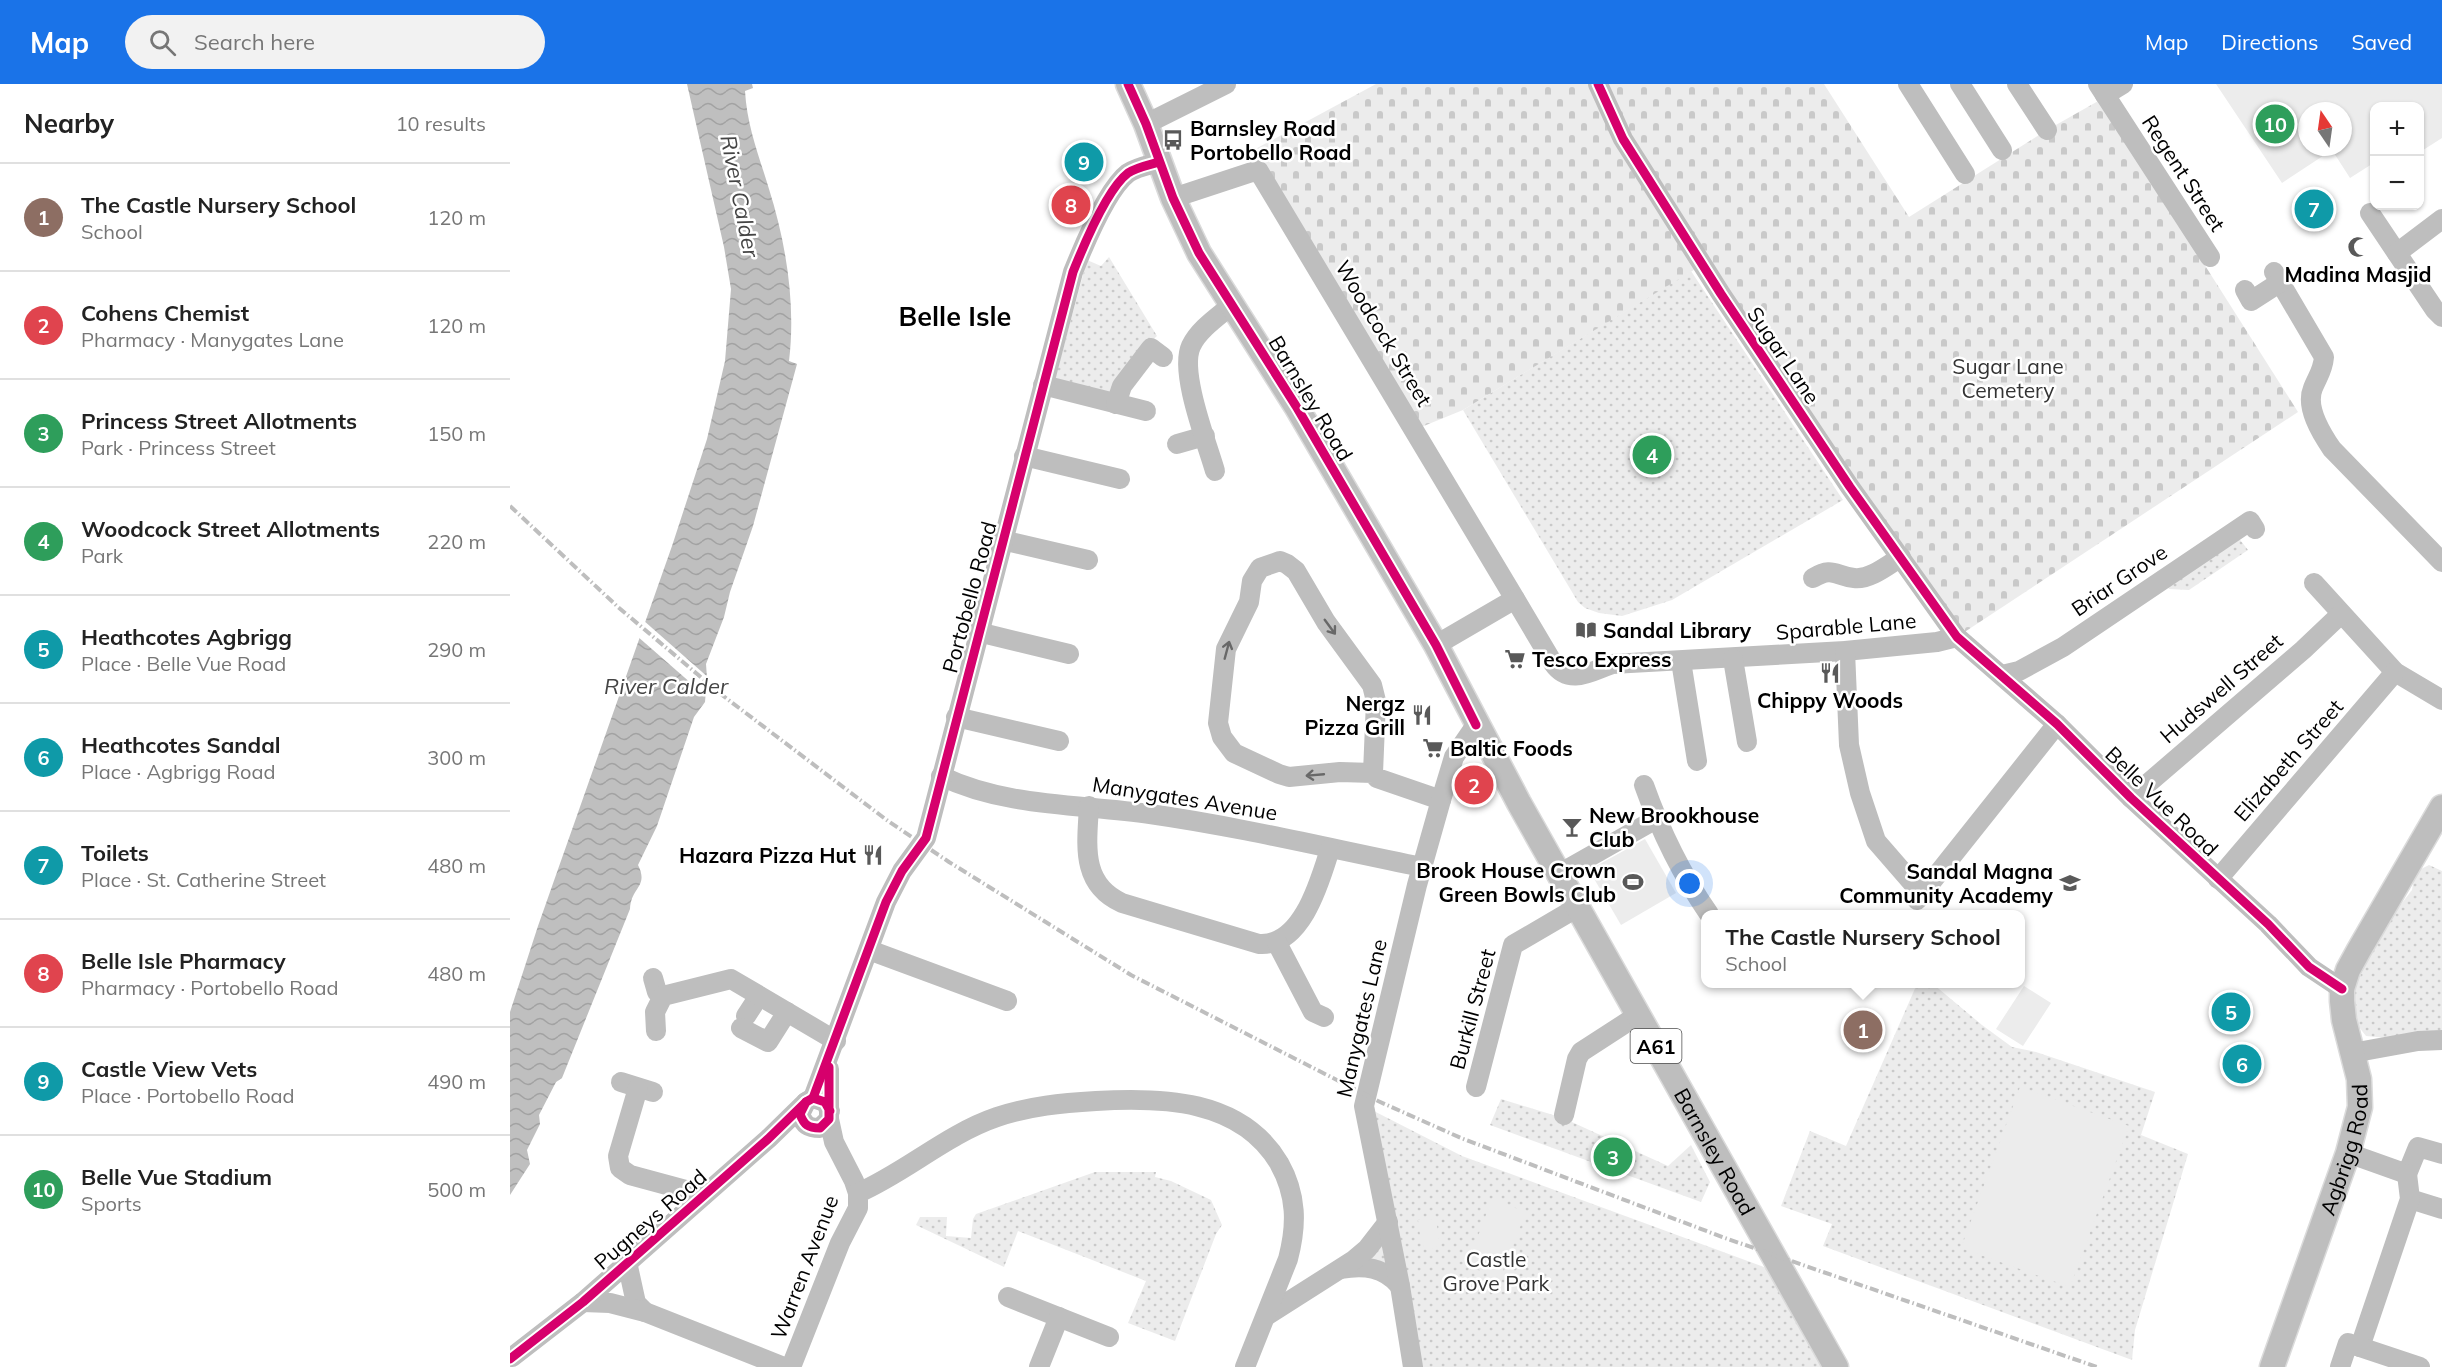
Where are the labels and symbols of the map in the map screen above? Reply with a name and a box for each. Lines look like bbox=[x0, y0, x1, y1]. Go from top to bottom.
pin: 10 bbox=[2256, 102, 2294, 147]
north arrow bbox=[2298, 102, 2352, 156]
street label: Regent Street bbox=[2137, 110, 2231, 236]
place label: Barnsley Road Portobello Road bbox=[1190, 115, 1352, 165]
bus stop icon: Barnsley Road Portobello Road bbox=[1161, 128, 1185, 152]
water label: River Calder bbox=[714, 132, 766, 260]
pin: 9 bbox=[1064, 140, 1104, 184]
pin: 8 bbox=[1052, 182, 1090, 228]
pin: 7 bbox=[2294, 186, 2334, 232]
mosque icon: Madina Masjid bbox=[2346, 235, 2370, 259]
street label: Woodcock Street bbox=[1330, 255, 1438, 411]
place label: Madina Masjid bbox=[2284, 261, 2432, 287]
district label: Belle Isle bbox=[899, 299, 1011, 333]
street label: Sugar Lane bbox=[1742, 302, 1826, 408]
street label: Barnsley Road bbox=[1263, 331, 1359, 465]
park label: Sugar Lane Cemetery bbox=[1952, 353, 2064, 403]
pin: 4 bbox=[1632, 432, 1672, 478]
street label: Portobello Road bbox=[936, 518, 1002, 676]
street label: Briar Grove bbox=[2066, 539, 2172, 621]
street label: Sparable Lane bbox=[1775, 607, 1917, 645]
place label: Sandal Library bbox=[1603, 617, 1752, 643]
one-way arrow bbox=[1324, 618, 1336, 634]
library icon: Sandal Library bbox=[1574, 618, 1598, 642]
street label: Hudswell Street bbox=[2154, 628, 2288, 748]
one-way arrow bbox=[1222, 641, 1233, 660]
place label: Tesco Express bbox=[1532, 646, 1672, 672]
supermarket icon: Tesco Express bbox=[1503, 647, 1527, 671]
restaurant icon: Chippy Woods bbox=[1818, 661, 1842, 685]
water label: River Calder bbox=[604, 672, 729, 700]
place label: Chippy Woods bbox=[1757, 687, 1903, 713]
place label: Nergz Pizza Grill bbox=[1305, 690, 1405, 740]
street label: Elizabeth Street bbox=[2228, 694, 2348, 826]
restaurant icon: Nergz Pizza Grill bbox=[1410, 703, 1434, 727]
place label: Baltic Foods bbox=[1450, 735, 1573, 761]
supermarket icon: Baltic Foods bbox=[1421, 736, 1445, 760]
street label: Belle Vue Road bbox=[2100, 741, 2224, 861]
pin: 2 bbox=[1454, 762, 1494, 808]
one-way arrow bbox=[1305, 770, 1325, 781]
street label: Manygates Avenue bbox=[1091, 771, 1279, 825]
place label: New Brookhouse Club bbox=[1589, 802, 1759, 852]
bar icon: New Brookhouse Club bbox=[1560, 815, 1584, 839]
place label: Hazara Pizza Hut bbox=[679, 842, 856, 868]
restaurant icon: Hazara Pizza Hut bbox=[861, 843, 885, 867]
place label: Brook House Crown Green Bowls Club bbox=[1416, 857, 1616, 907]
place label: Sandal Magna Community Academy bbox=[1839, 858, 2054, 908]
your location bbox=[1675, 869, 1704, 898]
sports icon: Brook House Crown Green Bowls Club bbox=[1621, 870, 1645, 894]
school or university icon: Sandal Magna Community Academy bbox=[2058, 871, 2082, 895]
street label: Manygates Lane bbox=[1330, 936, 1392, 1100]
street label: Burkill Street bbox=[1443, 946, 1501, 1072]
pin: 5 bbox=[2212, 990, 2250, 1034]
pin: 1 bbox=[1844, 1008, 1882, 1052]
road number: A61 bbox=[1630, 1029, 1682, 1063]
pin: 6 bbox=[2222, 1042, 2262, 1086]
street label: Barnsley Road bbox=[1669, 1083, 1761, 1220]
street label: Agbrigg Road bbox=[2314, 1083, 2373, 1219]
pin: 3 bbox=[1594, 1134, 1632, 1180]
street label: Pugneys Road bbox=[589, 1163, 711, 1275]
street label: Warren Avenue bbox=[765, 1191, 843, 1343]
park label: Castle Grove Park bbox=[1443, 1246, 1550, 1296]

